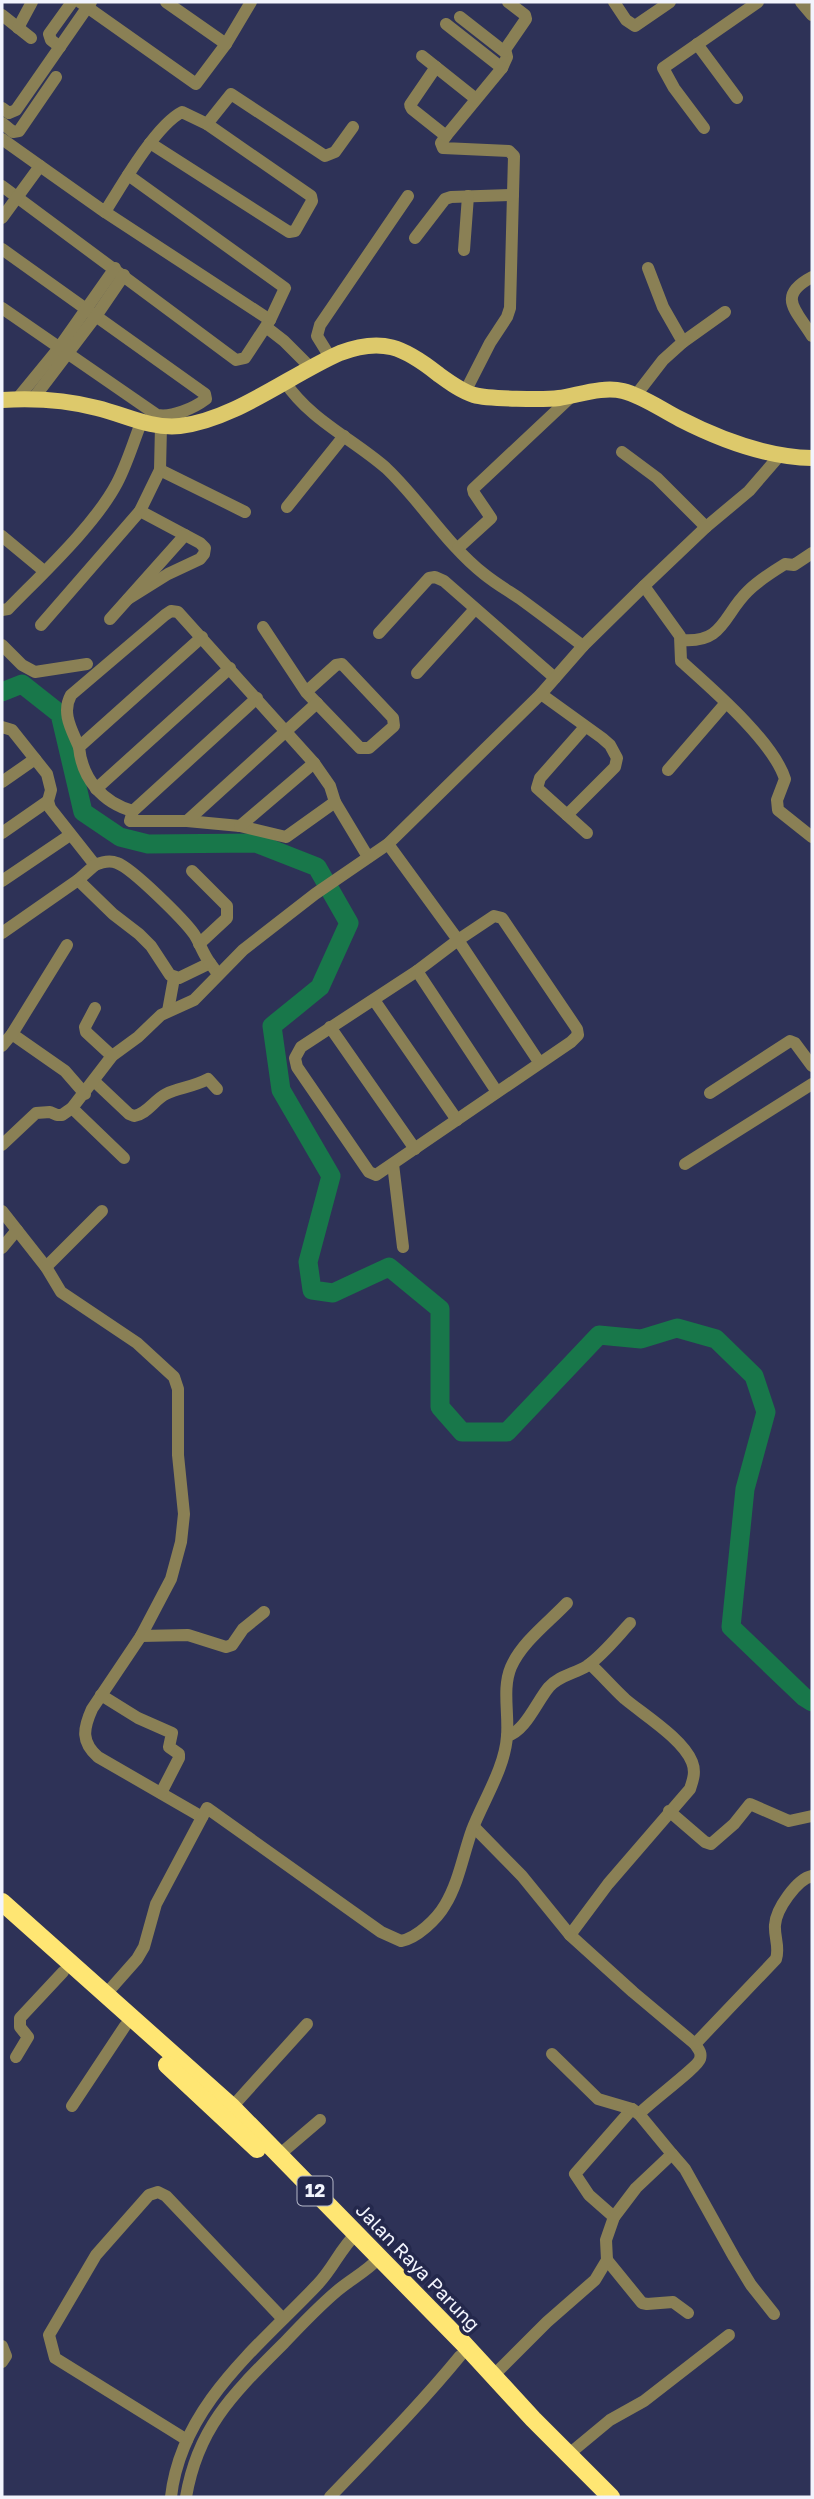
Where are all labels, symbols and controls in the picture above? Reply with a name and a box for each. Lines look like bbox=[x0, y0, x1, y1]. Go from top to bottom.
road number: 12 bbox=[298, 2176, 332, 2206]
street label: Jalan Raya Parung bbox=[352, 2198, 485, 2335]

